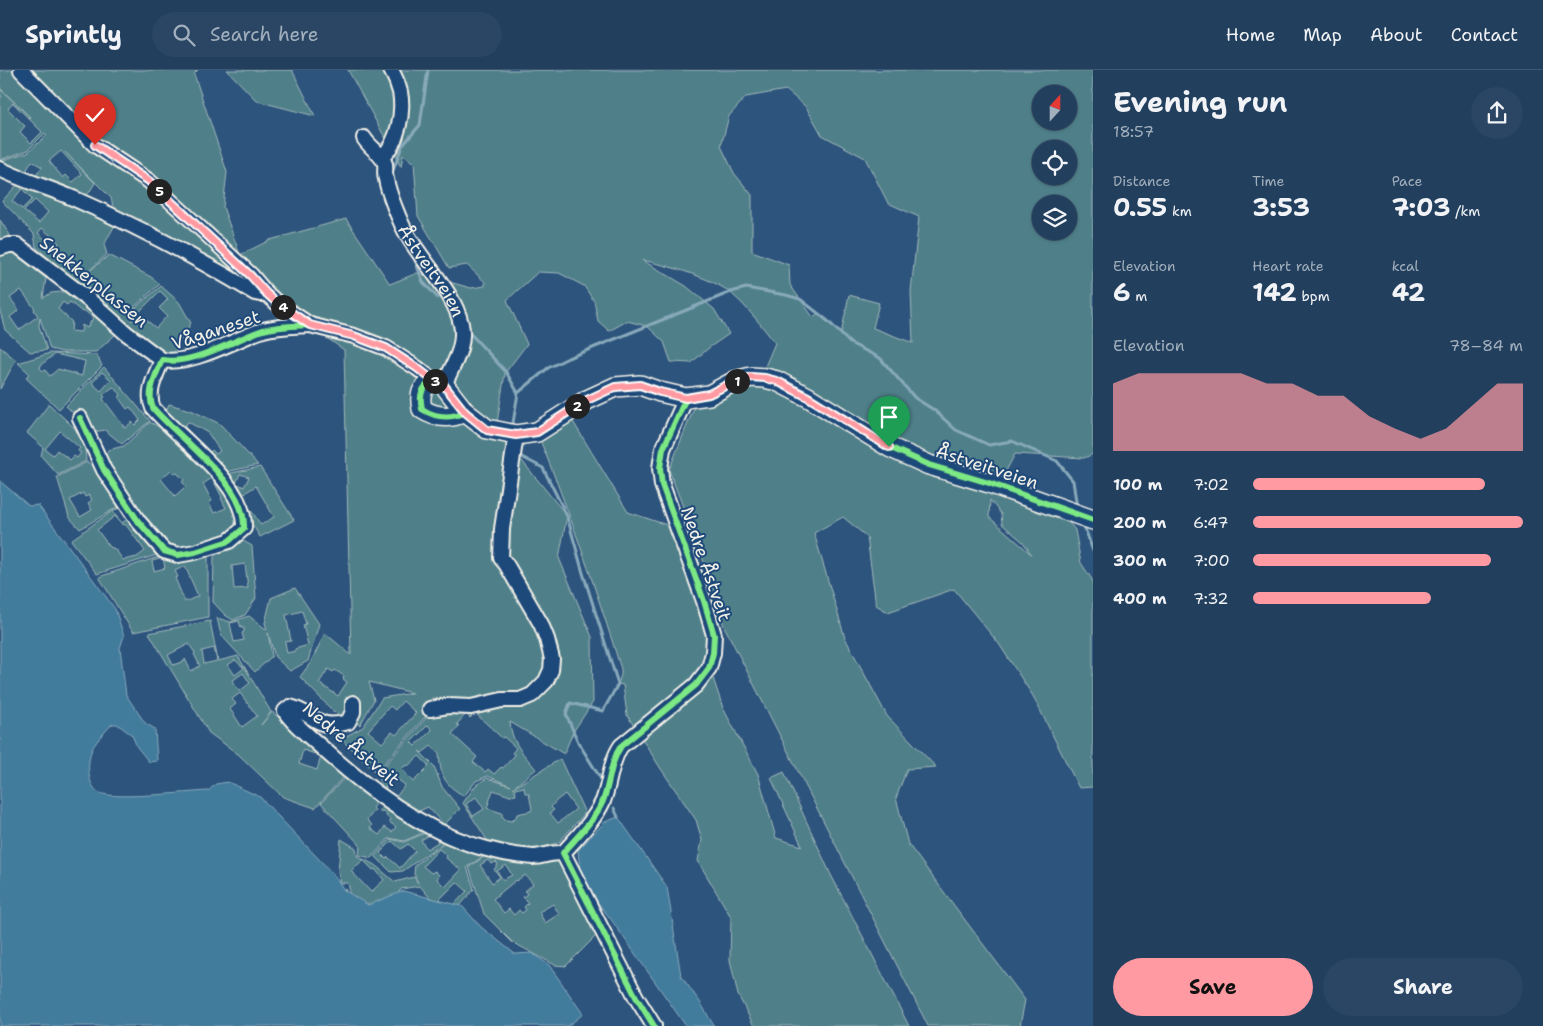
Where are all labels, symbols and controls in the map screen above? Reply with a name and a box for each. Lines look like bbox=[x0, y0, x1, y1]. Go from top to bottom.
search box bbox=[152, 12, 502, 57]
text: Sprintly bbox=[25, 19, 122, 51]
icon: search bbox=[170, 21, 198, 49]
text: Search here bbox=[210, 22, 319, 47]
text: Home bbox=[1226, 23, 1275, 47]
text: Map bbox=[1303, 23, 1342, 47]
text: About bbox=[1370, 23, 1423, 47]
text: Contact bbox=[1451, 23, 1518, 47]
text: Evening run bbox=[1113, 83, 1288, 121]
north arrow bbox=[1032, 85, 1078, 130]
map controls bbox=[1032, 85, 1077, 240]
button: share bbox=[1471, 87, 1523, 139]
pin bbox=[74, 94, 116, 145]
icon: check bbox=[81, 101, 109, 129]
text: 18:57 bbox=[1113, 121, 1154, 142]
button: locate bbox=[1032, 140, 1077, 185]
text: Distance bbox=[1113, 172, 1170, 190]
text: Time bbox=[1252, 172, 1284, 190]
text: Pace bbox=[1392, 172, 1422, 190]
pin: 5 bbox=[146, 178, 172, 204]
text: 5 bbox=[155, 182, 164, 200]
text: 0.55 bbox=[1113, 190, 1167, 224]
text: 3:53 bbox=[1252, 190, 1310, 224]
text: 7:03 bbox=[1392, 190, 1450, 224]
button: layers bbox=[1032, 195, 1077, 240]
text: km bbox=[1167, 202, 1192, 220]
text: /km bbox=[1450, 202, 1480, 220]
street label: Åstveitveien bbox=[392, 221, 470, 321]
street label: Snekkerplassen bbox=[35, 231, 153, 333]
text: Elevation bbox=[1113, 257, 1176, 275]
text: Heart rate bbox=[1252, 257, 1324, 275]
text: kcal bbox=[1392, 257, 1419, 275]
text: 6 bbox=[1113, 275, 1131, 309]
text: 142 bbox=[1252, 275, 1297, 309]
text: 42 bbox=[1392, 275, 1425, 309]
text: m bbox=[1131, 287, 1147, 305]
text: bpm bbox=[1297, 287, 1330, 305]
pin: 4 bbox=[270, 294, 296, 320]
text: 4 bbox=[279, 298, 288, 316]
street label: Våganeset bbox=[169, 304, 264, 356]
text: Elevation bbox=[1113, 335, 1185, 356]
text: 78–84 m bbox=[1449, 335, 1523, 356]
pin: 3 bbox=[422, 368, 448, 394]
pin: 1 bbox=[724, 368, 750, 394]
text: 3 bbox=[431, 372, 440, 390]
text: 1 bbox=[734, 372, 741, 390]
pin: 2 bbox=[564, 394, 590, 418]
pin bbox=[868, 396, 910, 447]
text: 2 bbox=[573, 397, 582, 415]
icon: arrive bbox=[875, 403, 903, 431]
street label: Åstveitveien bbox=[933, 439, 1041, 495]
text: 100 m bbox=[1113, 474, 1162, 495]
text: 7:02 bbox=[1193, 474, 1229, 495]
street label: Nedre Åstveit bbox=[675, 503, 737, 625]
text: 200 m bbox=[1113, 512, 1166, 533]
text: 6:47 bbox=[1193, 512, 1228, 533]
text: 300 m bbox=[1113, 550, 1167, 571]
text: 7:00 bbox=[1193, 550, 1230, 571]
text: 400 m bbox=[1113, 588, 1167, 609]
text: 7:32 bbox=[1193, 588, 1228, 609]
street label: Nedre Åstveit bbox=[297, 696, 405, 792]
button: Save bbox=[1113, 958, 1313, 1016]
button: Share bbox=[1323, 958, 1523, 1016]

